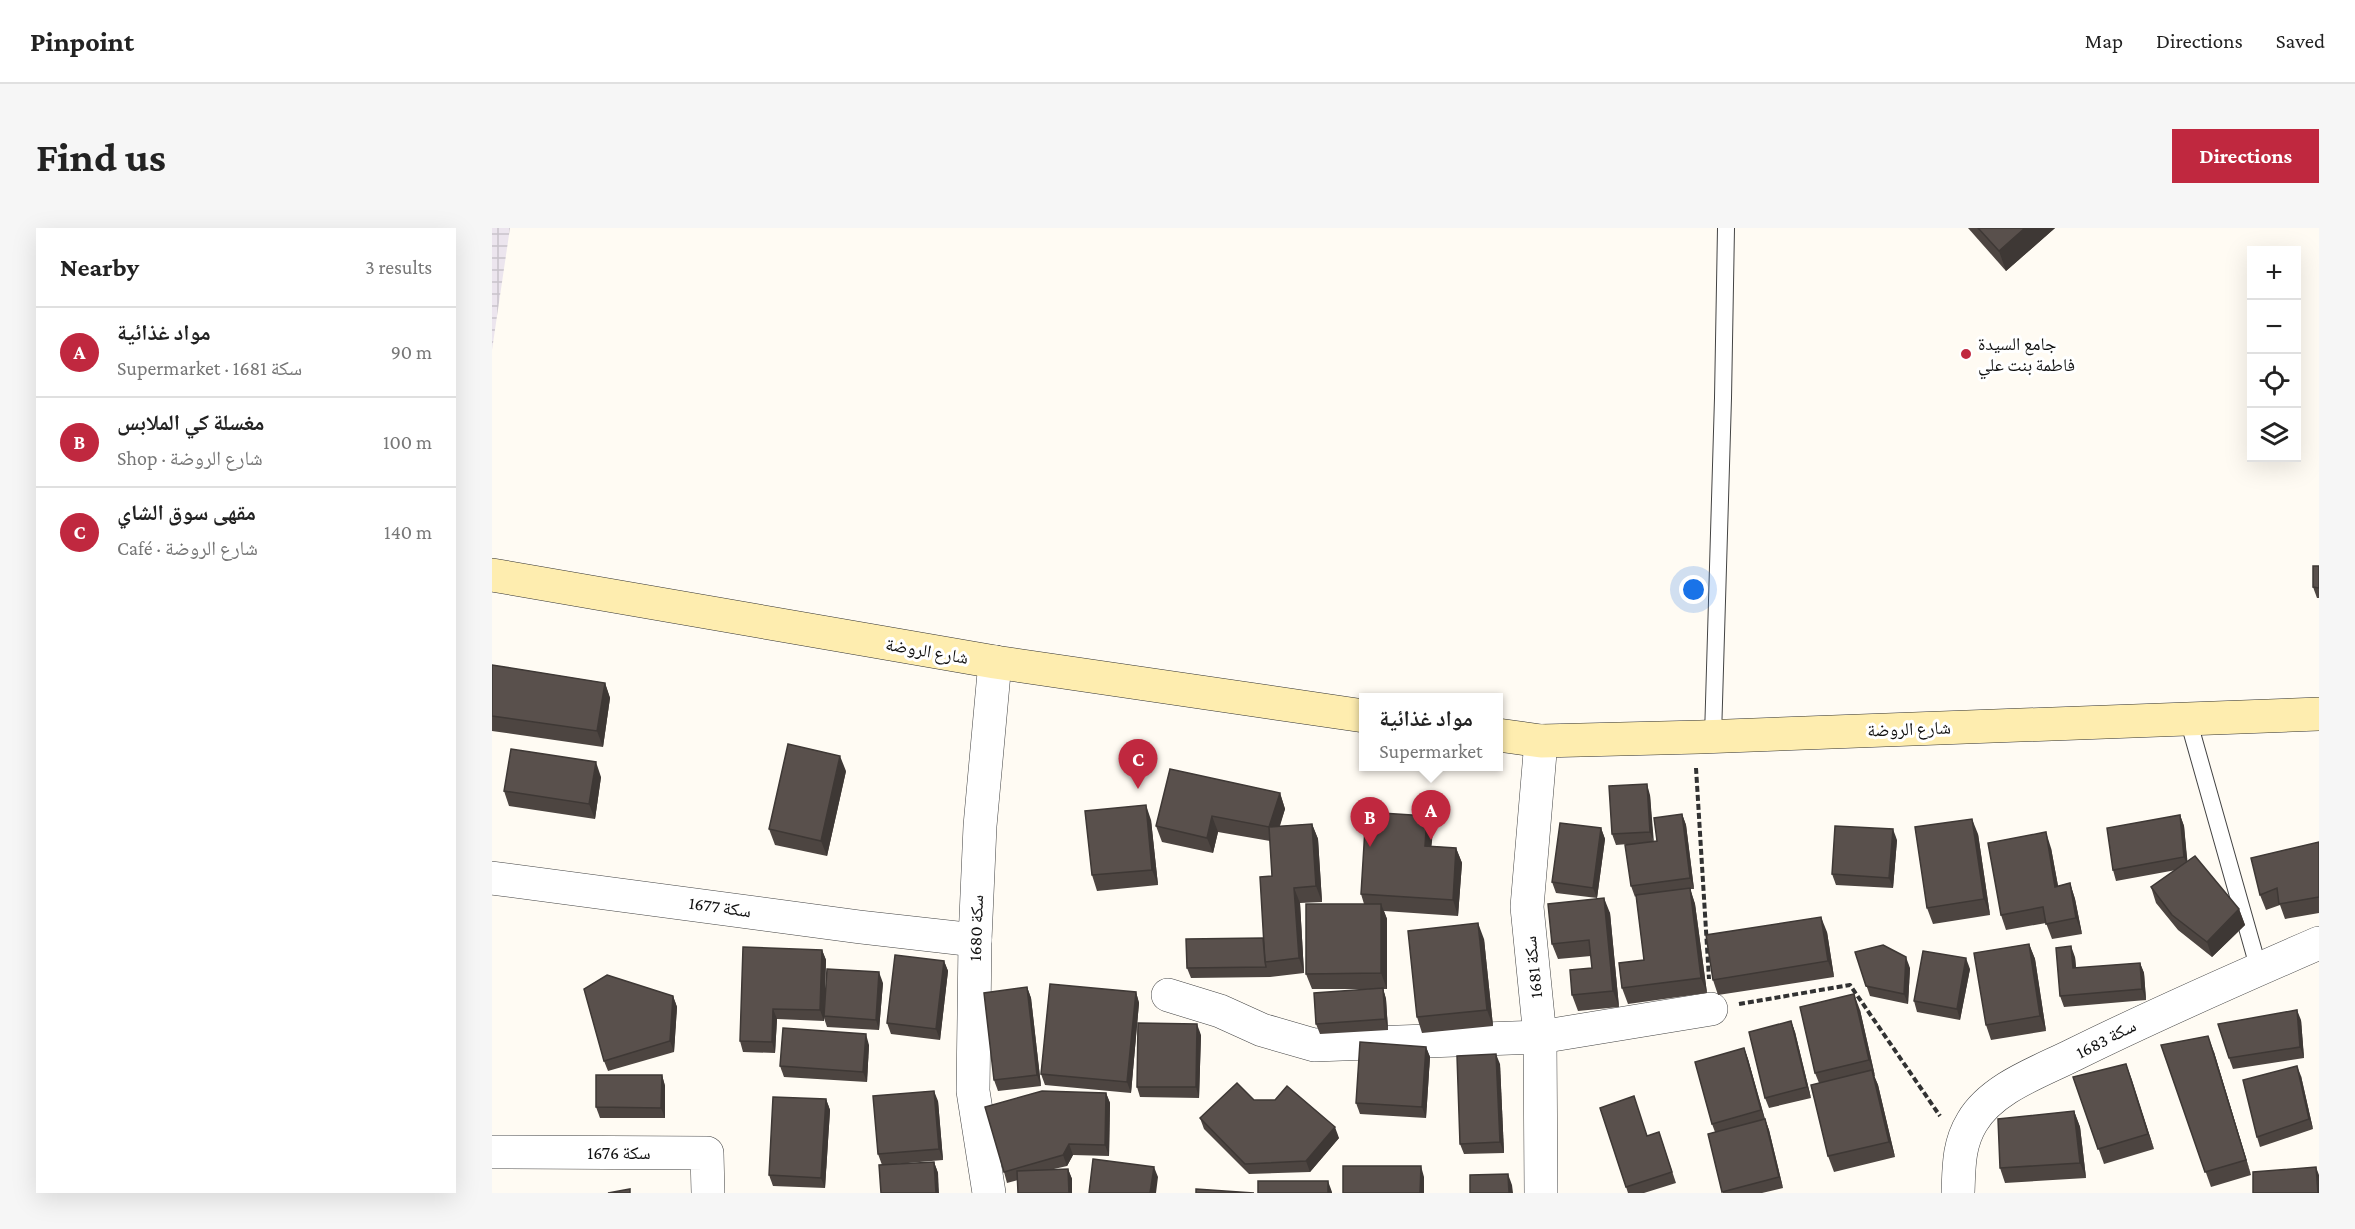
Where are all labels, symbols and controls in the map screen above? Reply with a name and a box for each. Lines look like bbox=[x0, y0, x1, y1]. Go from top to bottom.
text: Pinpoint bbox=[30, 26, 134, 57]
text: Map bbox=[2085, 29, 2123, 53]
text: Directions bbox=[2156, 29, 2243, 53]
text: Saved bbox=[2276, 29, 2325, 53]
button: Directions bbox=[2172, 129, 2319, 183]
text: Find us bbox=[36, 133, 166, 180]
map controls bbox=[2247, 246, 2301, 462]
button: + bbox=[2247, 246, 2301, 300]
text: Nearby bbox=[60, 253, 139, 282]
text: 3 results bbox=[365, 256, 432, 278]
button: − bbox=[2247, 300, 2301, 354]
text: مواد غذائية bbox=[117, 320, 211, 345]
place label: جامع السيدة فاطمة بنت علي bbox=[1978, 334, 2075, 380]
text: A bbox=[74, 341, 85, 363]
text: 90 m bbox=[391, 341, 432, 363]
marker: جامع السيدة فاطمة بنت علي bbox=[1959, 347, 1973, 361]
button: locate bbox=[2247, 354, 2301, 408]
text: Supermarket · سكة 1681 bbox=[117, 357, 302, 379]
button: layers bbox=[2247, 408, 2301, 462]
text: مغسلة كي الملابس bbox=[117, 410, 265, 435]
text: B bbox=[74, 431, 85, 453]
text: 100 m bbox=[383, 431, 432, 453]
text: Shop · شارع الروضة bbox=[117, 447, 263, 469]
text: مقهى سوق الشاي bbox=[117, 500, 256, 525]
text: C bbox=[73, 521, 86, 543]
text: 140 m bbox=[384, 521, 432, 543]
text: Café · شارع الروضة bbox=[117, 537, 258, 559]
your location bbox=[1679, 575, 1708, 604]
street label: شارع الروضة bbox=[884, 634, 970, 669]
popup bbox=[1359, 693, 1503, 771]
text: مواد غذائية bbox=[1379, 706, 1473, 731]
street label: شارع الروضة bbox=[1867, 718, 1951, 741]
pin: C bbox=[1118, 740, 1158, 789]
text: Supermarket bbox=[1379, 740, 1483, 762]
pin: A bbox=[1412, 790, 1450, 840]
pin: B bbox=[1350, 798, 1390, 847]
street label: سكة 1677 bbox=[688, 893, 752, 921]
street label: سكة 1680 bbox=[965, 894, 987, 962]
street label: سكة 1681 bbox=[1520, 935, 1546, 999]
street label: سكة 1683 bbox=[2073, 1015, 2139, 1063]
street label: سكة 1676 bbox=[587, 1143, 651, 1163]

